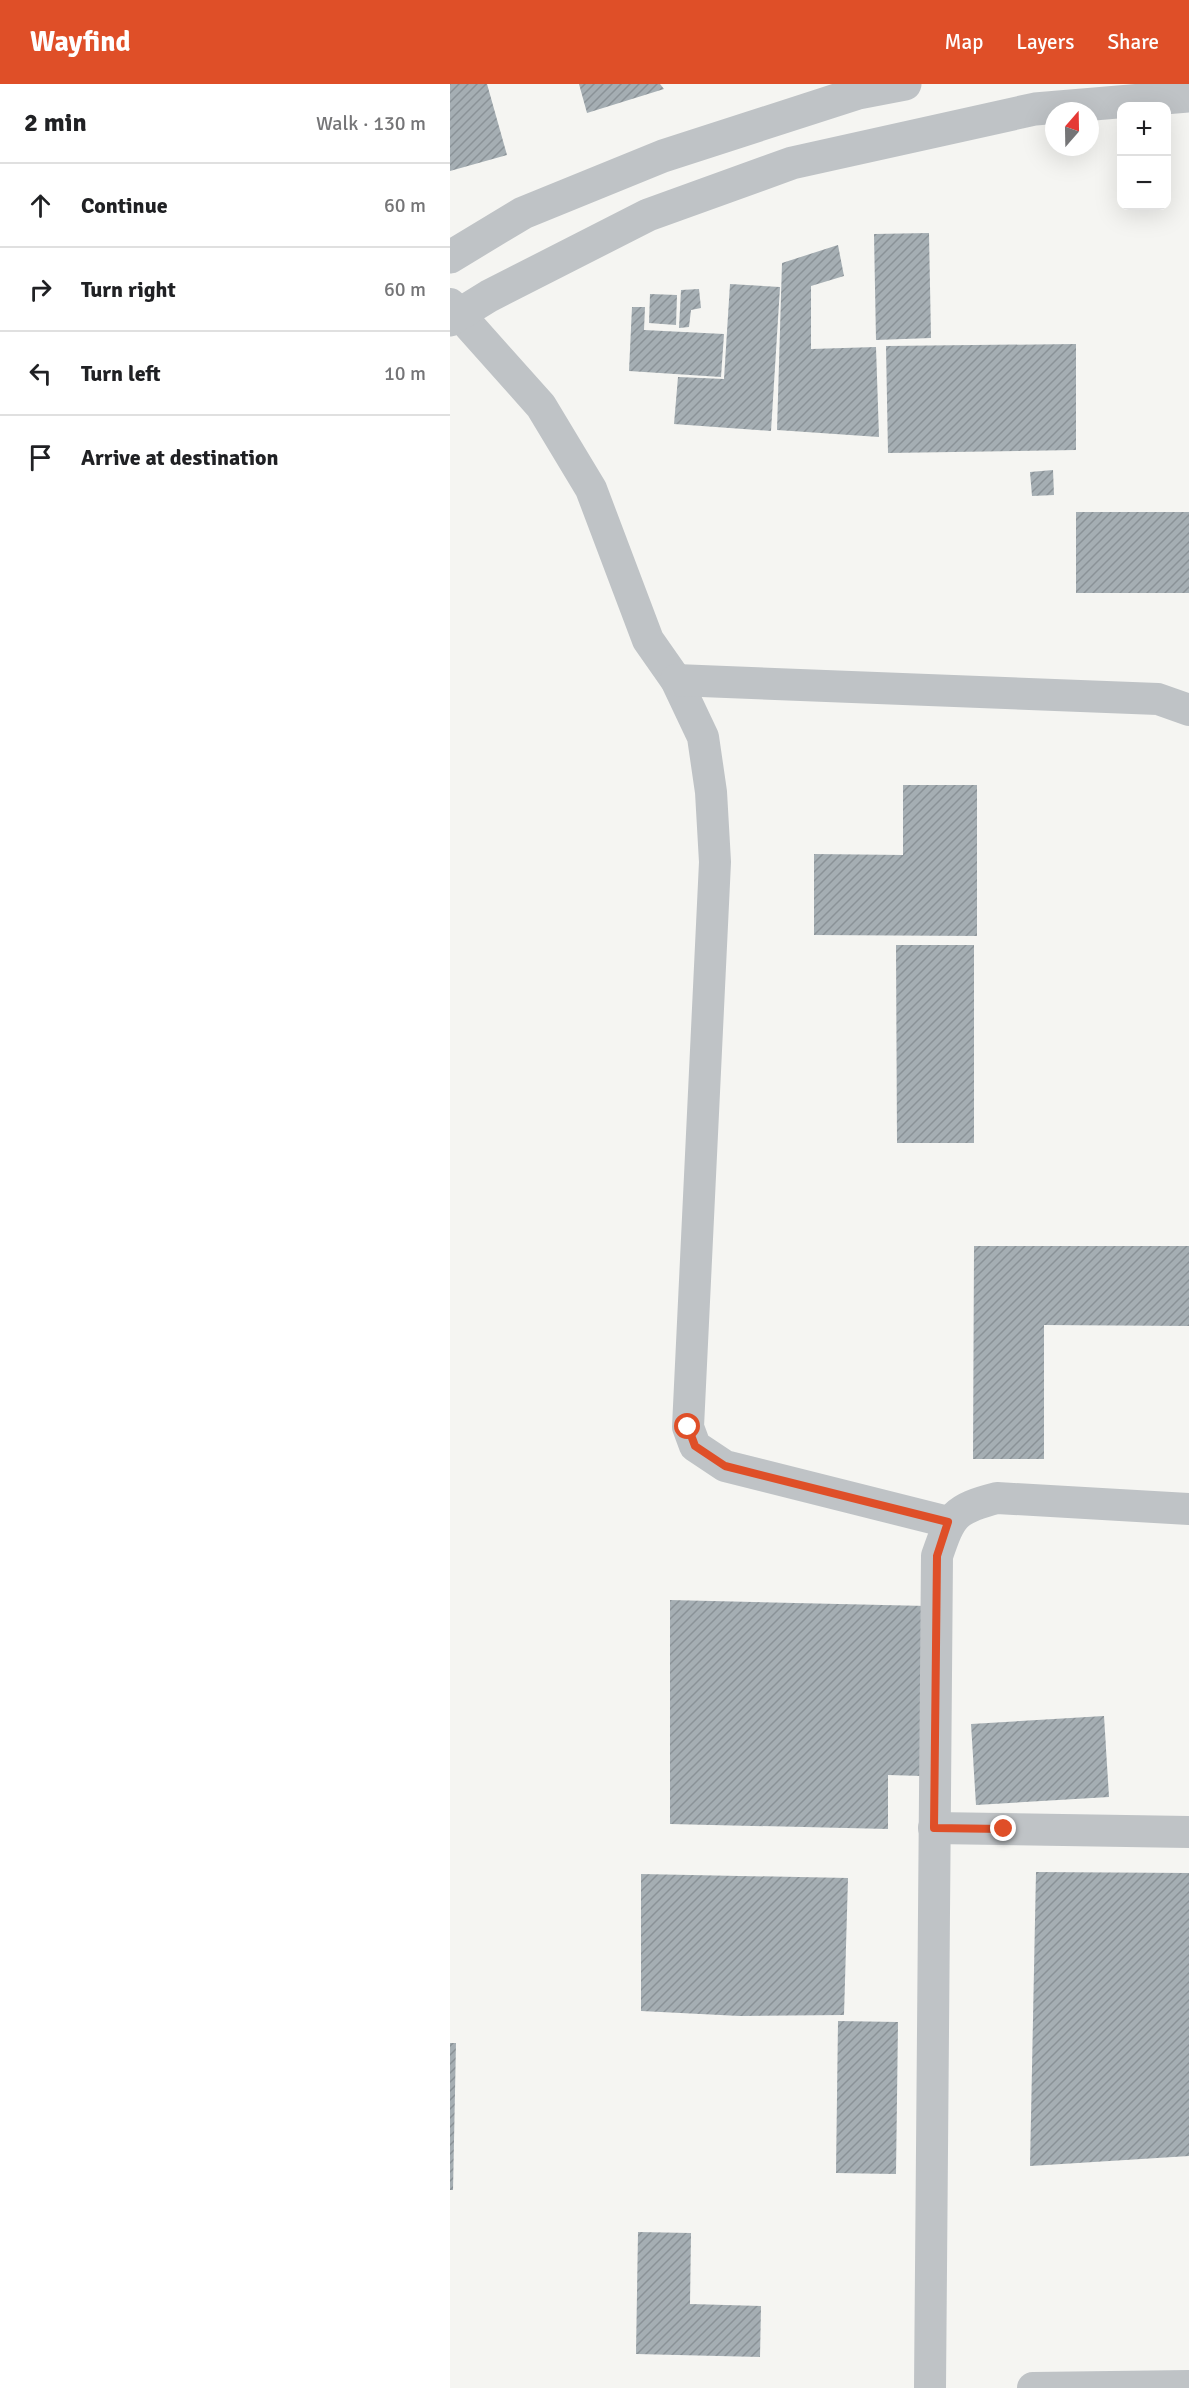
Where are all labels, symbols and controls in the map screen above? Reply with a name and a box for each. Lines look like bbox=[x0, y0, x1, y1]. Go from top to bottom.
text: Wayfind bbox=[30, 25, 131, 59]
text: Map bbox=[945, 29, 983, 55]
text: Layers bbox=[1016, 29, 1074, 55]
text: Share bbox=[1107, 29, 1159, 55]
north arrow bbox=[1045, 102, 1099, 156]
map controls bbox=[1117, 102, 1171, 210]
button: + bbox=[1117, 102, 1171, 156]
text: 2 min bbox=[24, 107, 87, 139]
text: Walk · 130 m bbox=[316, 111, 426, 136]
button: − bbox=[1117, 156, 1171, 210]
icon: ahead bbox=[24, 189, 57, 222]
text: Continue bbox=[81, 192, 168, 219]
text: 60 m bbox=[384, 193, 426, 218]
icon: right bbox=[24, 273, 57, 306]
text: Turn right bbox=[81, 276, 176, 303]
text: 60 m bbox=[384, 277, 426, 302]
icon: left bbox=[24, 357, 57, 390]
text: Turn left bbox=[81, 360, 161, 387]
text: 10 m bbox=[384, 361, 426, 386]
icon: arrive bbox=[24, 441, 57, 474]
text: Arrive at destination bbox=[81, 444, 278, 471]
route start bbox=[674, 1413, 700, 1439]
route end bbox=[990, 1815, 1016, 1841]

